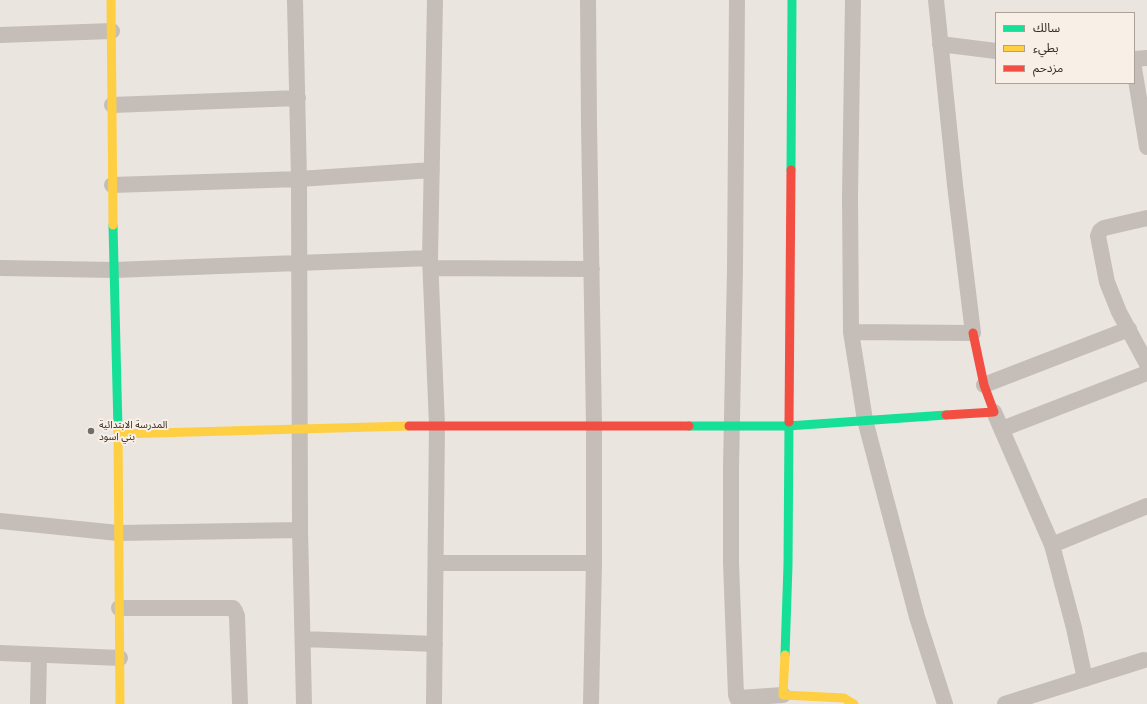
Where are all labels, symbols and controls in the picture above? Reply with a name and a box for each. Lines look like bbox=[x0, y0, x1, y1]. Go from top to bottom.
legend bbox=[995, 12, 1135, 84]
text: سالك bbox=[1033, 21, 1060, 35]
text: بطيء bbox=[1033, 41, 1059, 55]
text: مزدحم bbox=[1033, 61, 1063, 75]
place label: المدرسة الابتدائية بني اسود bbox=[99, 419, 167, 442]
marker: المدرسة الابتدائية بني اسود bbox=[86, 426, 96, 436]

